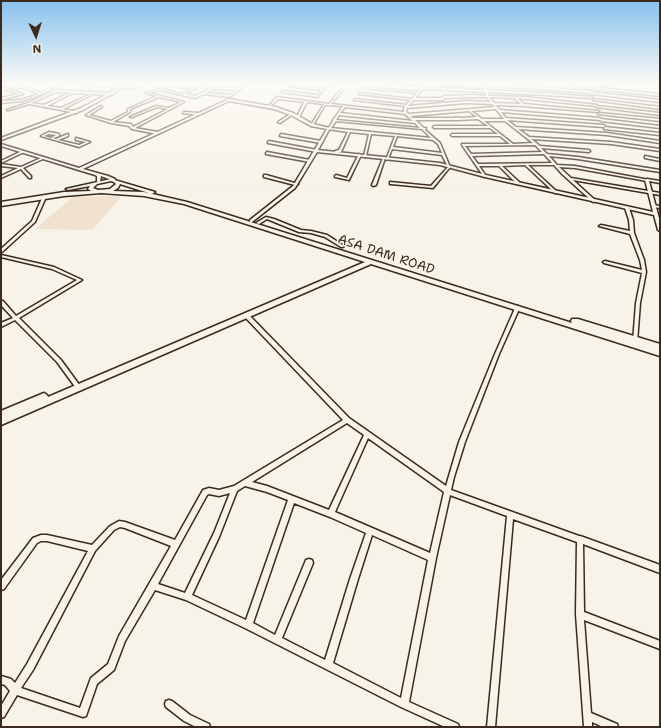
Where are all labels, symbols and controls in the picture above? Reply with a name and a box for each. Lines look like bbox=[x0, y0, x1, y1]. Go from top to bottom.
north arrow bbox=[16, 16, 56, 56]
text: N bbox=[32, 41, 42, 56]
street label: ASA DAM ROAD bbox=[336, 232, 436, 278]

